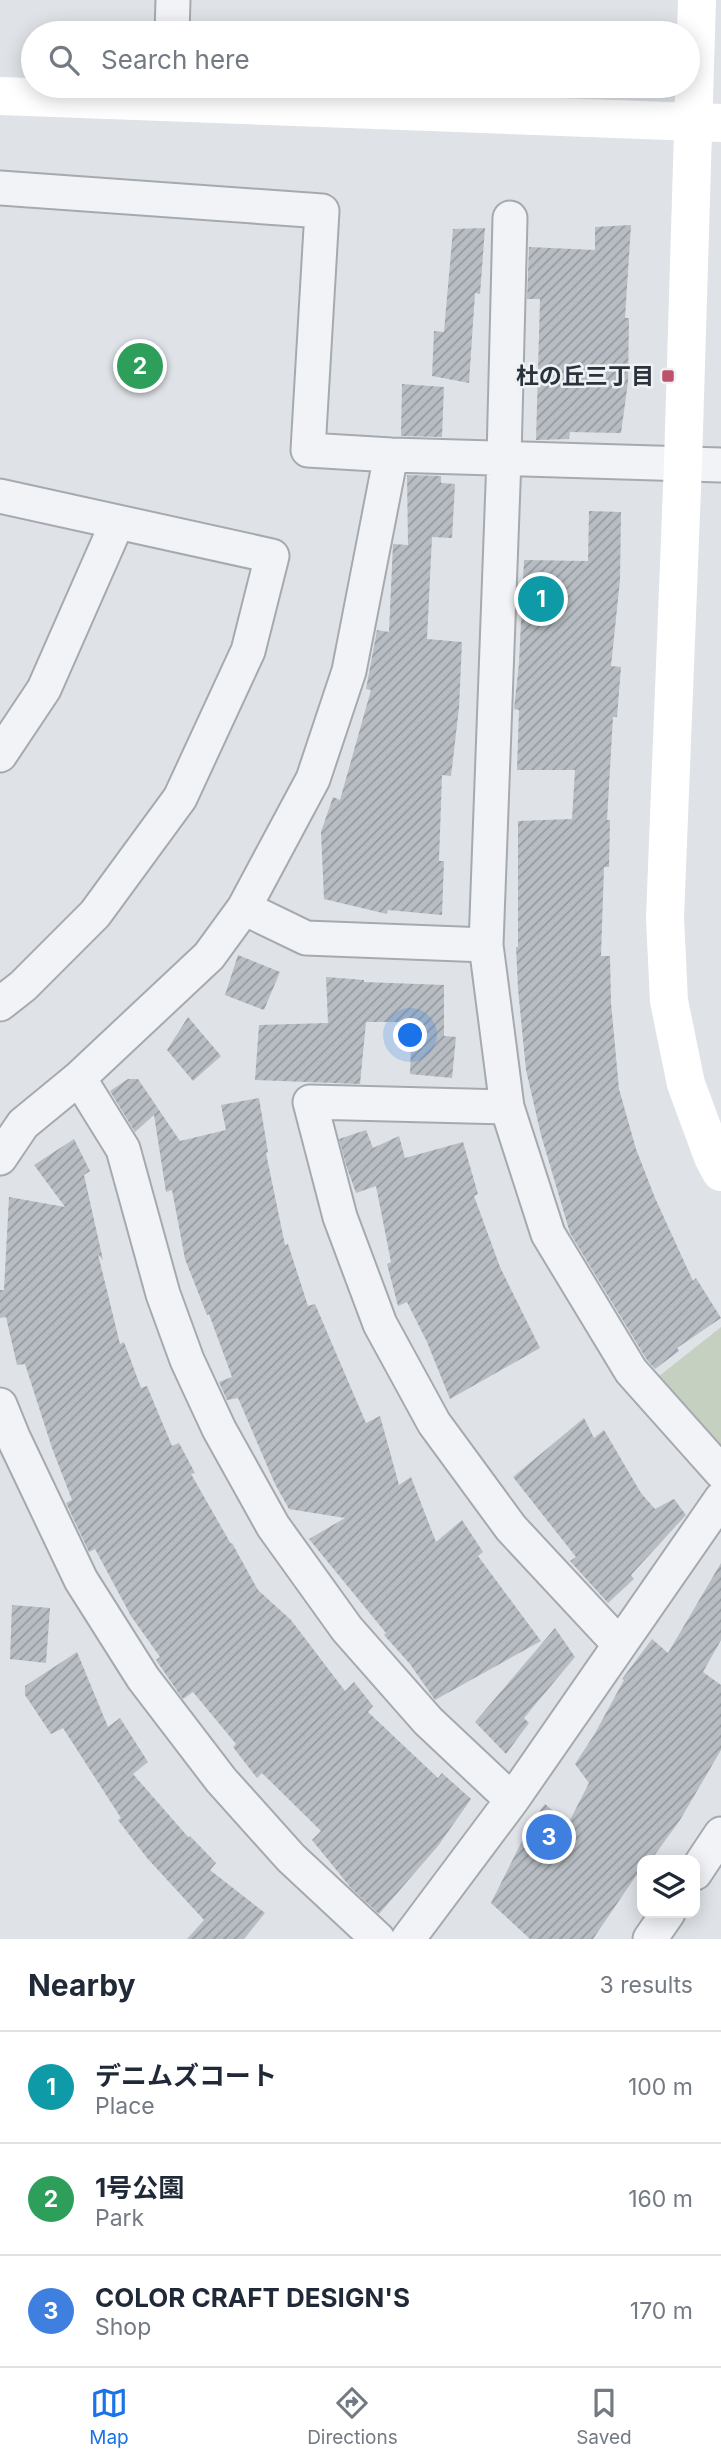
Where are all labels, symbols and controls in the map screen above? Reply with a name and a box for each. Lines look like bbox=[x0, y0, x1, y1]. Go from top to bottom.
search box bbox=[21, 21, 700, 98]
icon: search bbox=[45, 41, 83, 79]
text: Search here bbox=[101, 44, 250, 75]
pin: 2 bbox=[117, 340, 163, 392]
place label: 杜の丘三丁目 bbox=[516, 362, 654, 390]
marker: 杜の丘三丁目 bbox=[660, 368, 676, 384]
pin: 1 bbox=[518, 573, 564, 625]
your location bbox=[393, 1018, 427, 1052]
pin: 3 bbox=[526, 1811, 572, 1863]
map controls bbox=[637, 1855, 700, 1918]
button: layers bbox=[637, 1855, 700, 1918]
text: Nearby bbox=[28, 1967, 136, 2003]
text: 3 results bbox=[600, 1971, 693, 1999]
text: デニムズコート bbox=[95, 2060, 277, 2091]
text: 1 bbox=[46, 2073, 56, 2101]
text: 100 m bbox=[628, 2073, 693, 2101]
text: Place bbox=[95, 2092, 155, 2120]
text: 1号公園 bbox=[95, 2172, 184, 2203]
text: 2 bbox=[44, 2185, 58, 2213]
text: 160 m bbox=[628, 2185, 693, 2213]
text: Park bbox=[95, 2204, 144, 2232]
text: COLOR CRAFT DESIGN'S bbox=[95, 2282, 410, 2313]
text: 3 bbox=[44, 2297, 58, 2325]
text: 170 m bbox=[630, 2297, 693, 2325]
text: Shop bbox=[95, 2313, 151, 2341]
tab: Map bbox=[89, 2384, 129, 2449]
tab: Directions bbox=[307, 2384, 398, 2449]
tab: Saved bbox=[576, 2384, 632, 2449]

